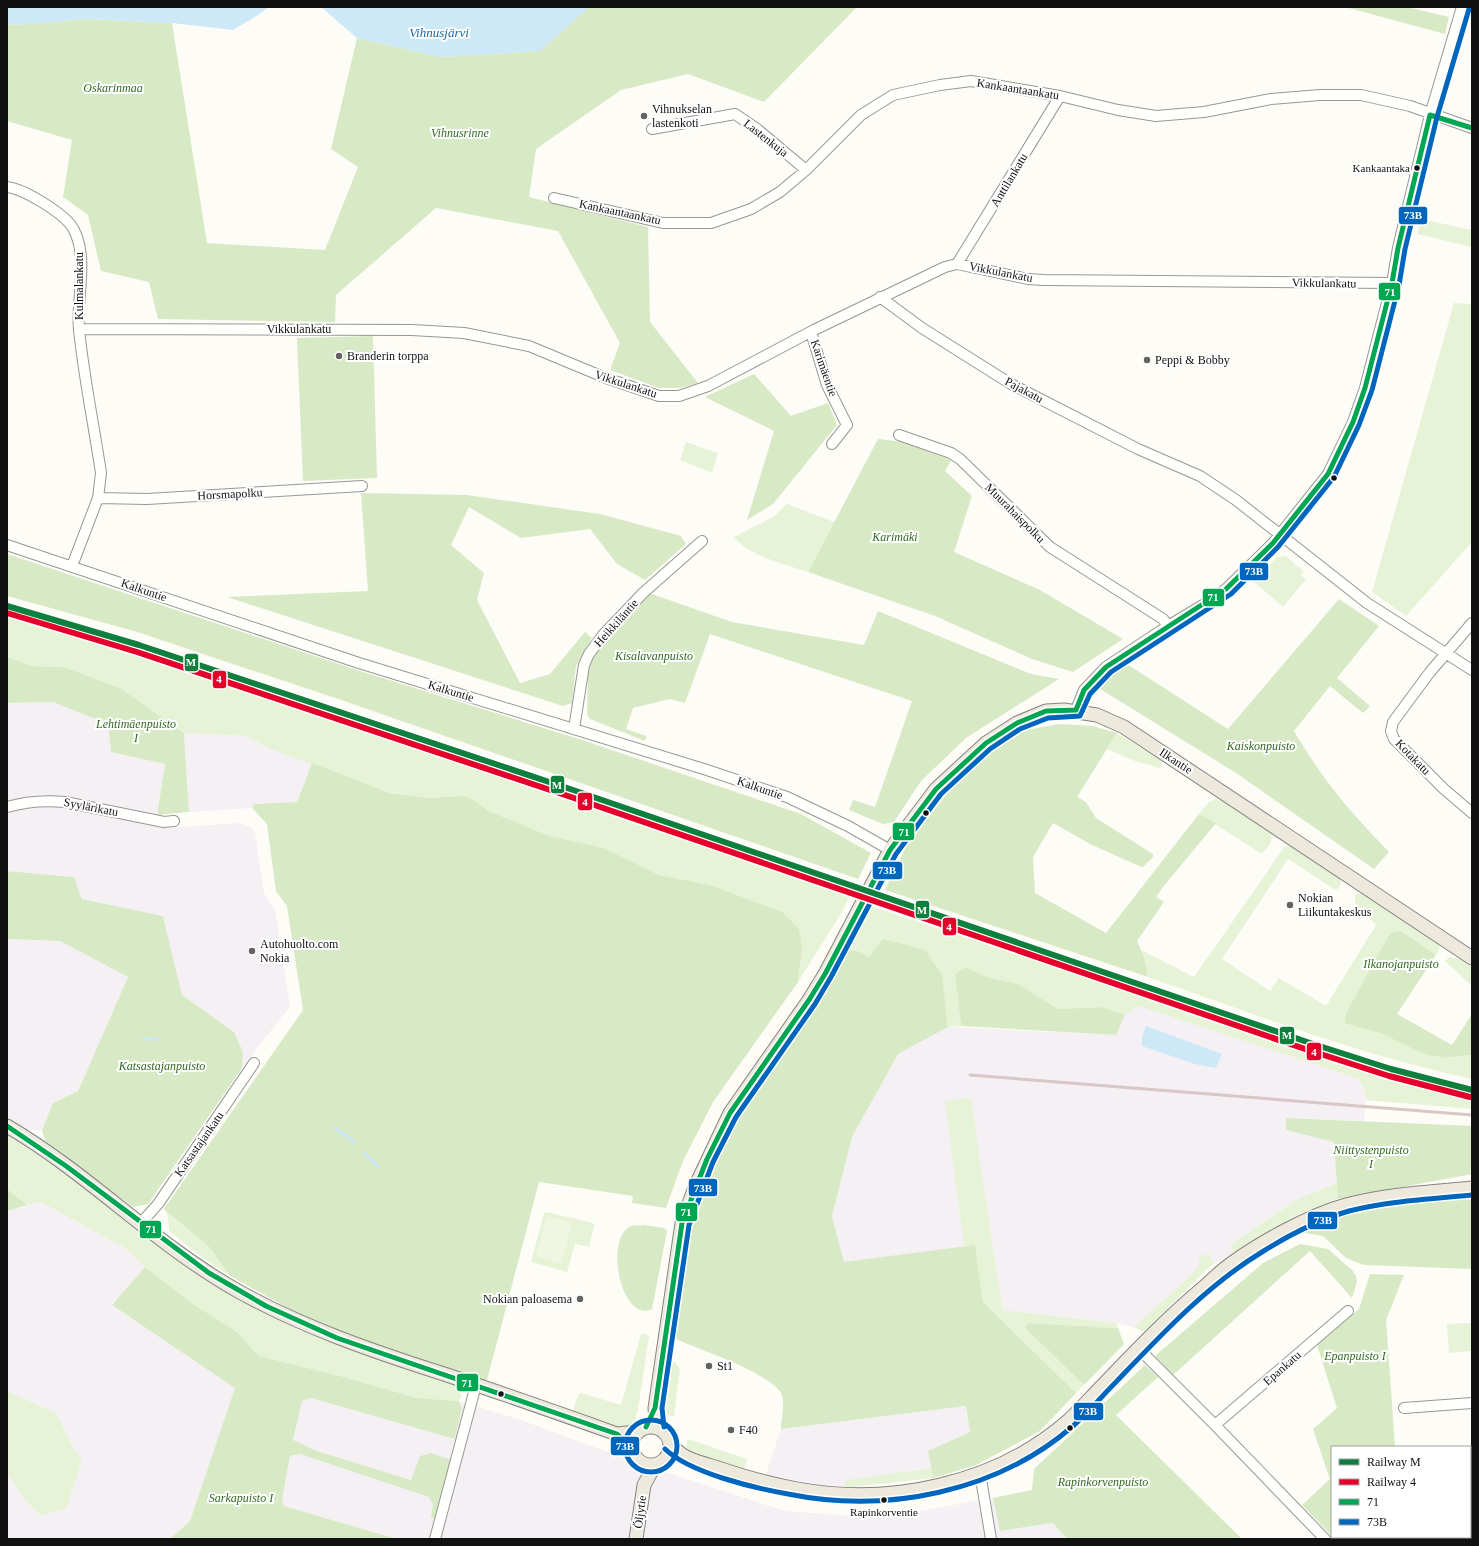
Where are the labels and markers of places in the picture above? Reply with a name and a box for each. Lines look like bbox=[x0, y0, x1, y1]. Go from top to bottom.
place label: Vihnukselan lastenkoti bbox=[652, 102, 712, 130]
marker: Vihnukselan lastenkoti bbox=[639, 111, 649, 121]
place label: Kankaantaka bbox=[1353, 162, 1410, 174]
marker: Kankaantaka bbox=[1412, 163, 1422, 173]
place label: Branderin torppa bbox=[347, 349, 429, 363]
marker: Branderin torppa bbox=[334, 351, 344, 361]
place label: Peppi & Bobby bbox=[1155, 353, 1230, 367]
marker: Peppi & Bobby bbox=[1142, 355, 1152, 365]
unlabelled marker bbox=[1329, 473, 1339, 483]
unlabelled marker bbox=[921, 808, 931, 818]
place label: Nokian Liikuntakeskus bbox=[1298, 891, 1372, 919]
marker: Nokian Liikuntakeskus bbox=[1285, 900, 1295, 910]
place label: Autohuolto.com Nokia bbox=[260, 937, 339, 965]
marker: Autohuolto.com Nokia bbox=[247, 946, 257, 956]
place label: Nokian paloasema bbox=[483, 1292, 573, 1306]
marker: Nokian paloasema bbox=[575, 1294, 585, 1304]
place label: St1 bbox=[717, 1359, 733, 1373]
marker: St1 bbox=[704, 1361, 714, 1371]
unlabelled marker bbox=[496, 1389, 506, 1399]
place label: F40 bbox=[739, 1423, 758, 1437]
unlabelled marker bbox=[1065, 1423, 1075, 1433]
marker: F40 bbox=[726, 1425, 736, 1435]
marker: Rapinkorventie bbox=[879, 1495, 889, 1505]
place label: Rapinkorventie bbox=[850, 1506, 918, 1518]

